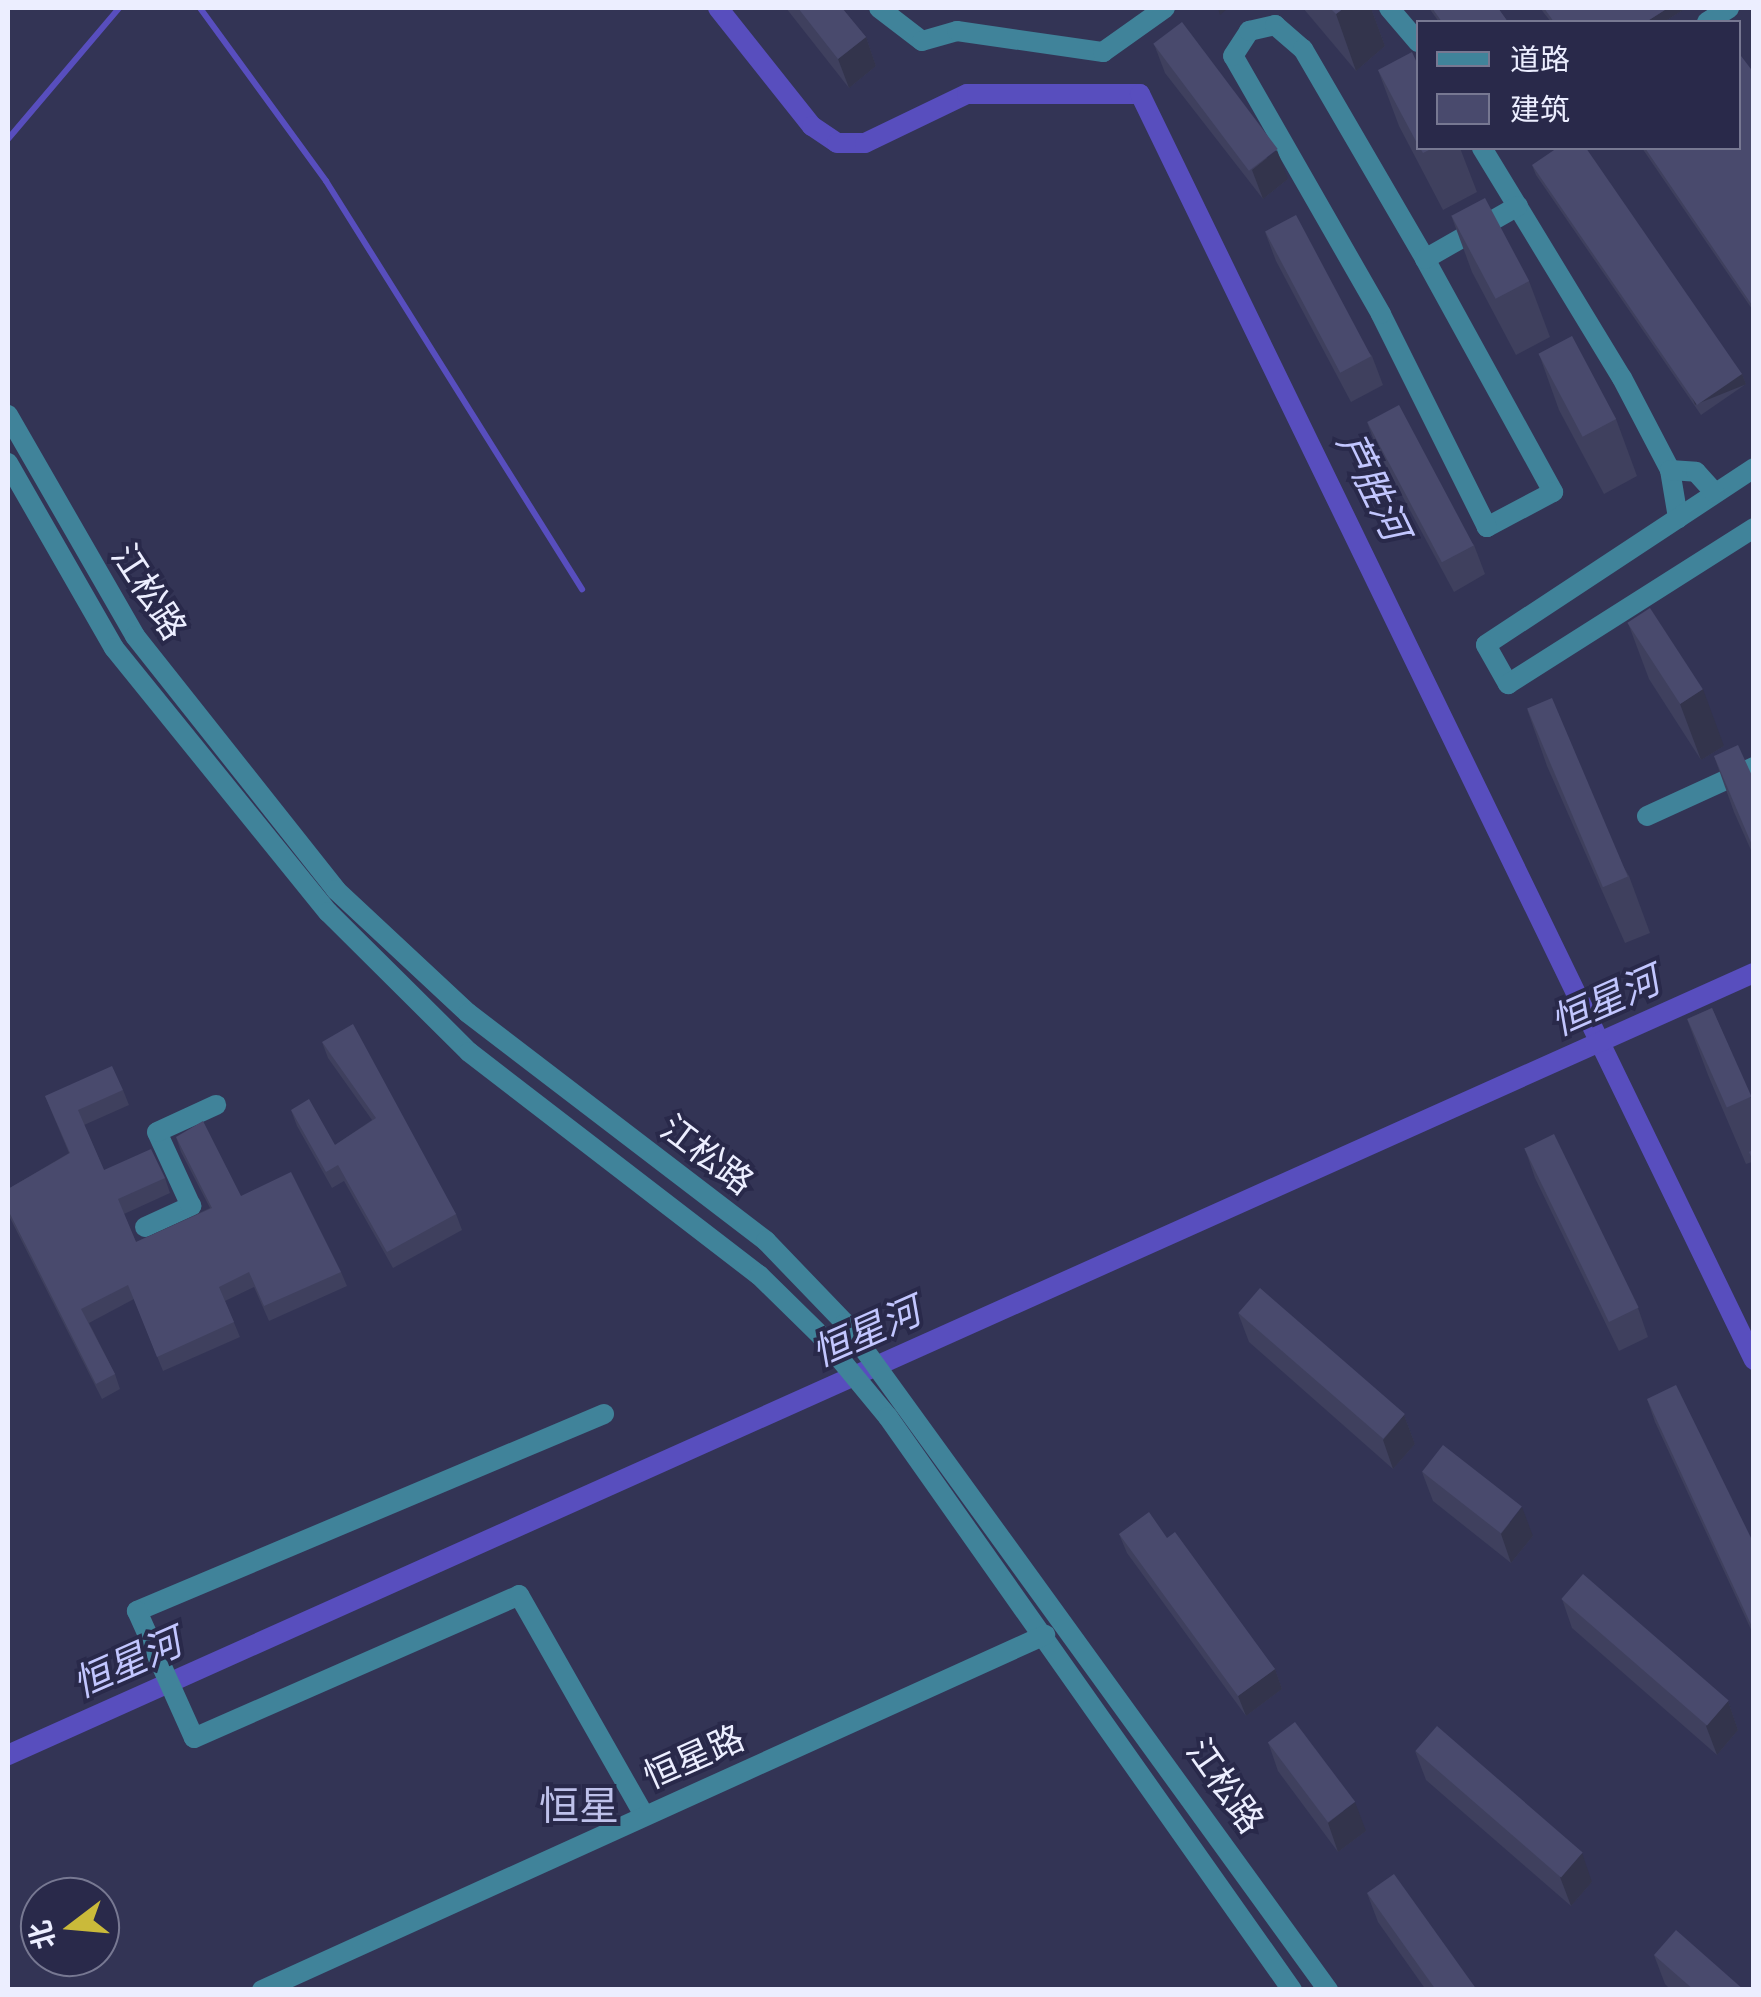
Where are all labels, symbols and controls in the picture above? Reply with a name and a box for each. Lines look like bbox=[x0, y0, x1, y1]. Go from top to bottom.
legend bbox=[1416, 20, 1741, 150]
text: 道路 bbox=[1510, 38, 1570, 81]
text: 建筑 bbox=[1510, 88, 1570, 131]
water label: 芦胜河 bbox=[1328, 425, 1418, 547]
street label: 江松路 bbox=[103, 537, 195, 647]
water label: 恒星河 bbox=[1544, 957, 1666, 1045]
street label: 江松路 bbox=[652, 1107, 762, 1203]
water label: 恒星河 bbox=[805, 1288, 927, 1376]
water label: 恒星河 bbox=[66, 1619, 188, 1707]
street label: 恒星路 bbox=[637, 1716, 751, 1798]
street label: 江松路 bbox=[1178, 1731, 1272, 1841]
district label: 恒星 bbox=[539, 1782, 619, 1830]
north arrow bbox=[20, 1877, 120, 1977]
text: 北 bbox=[20, 1916, 65, 1954]

